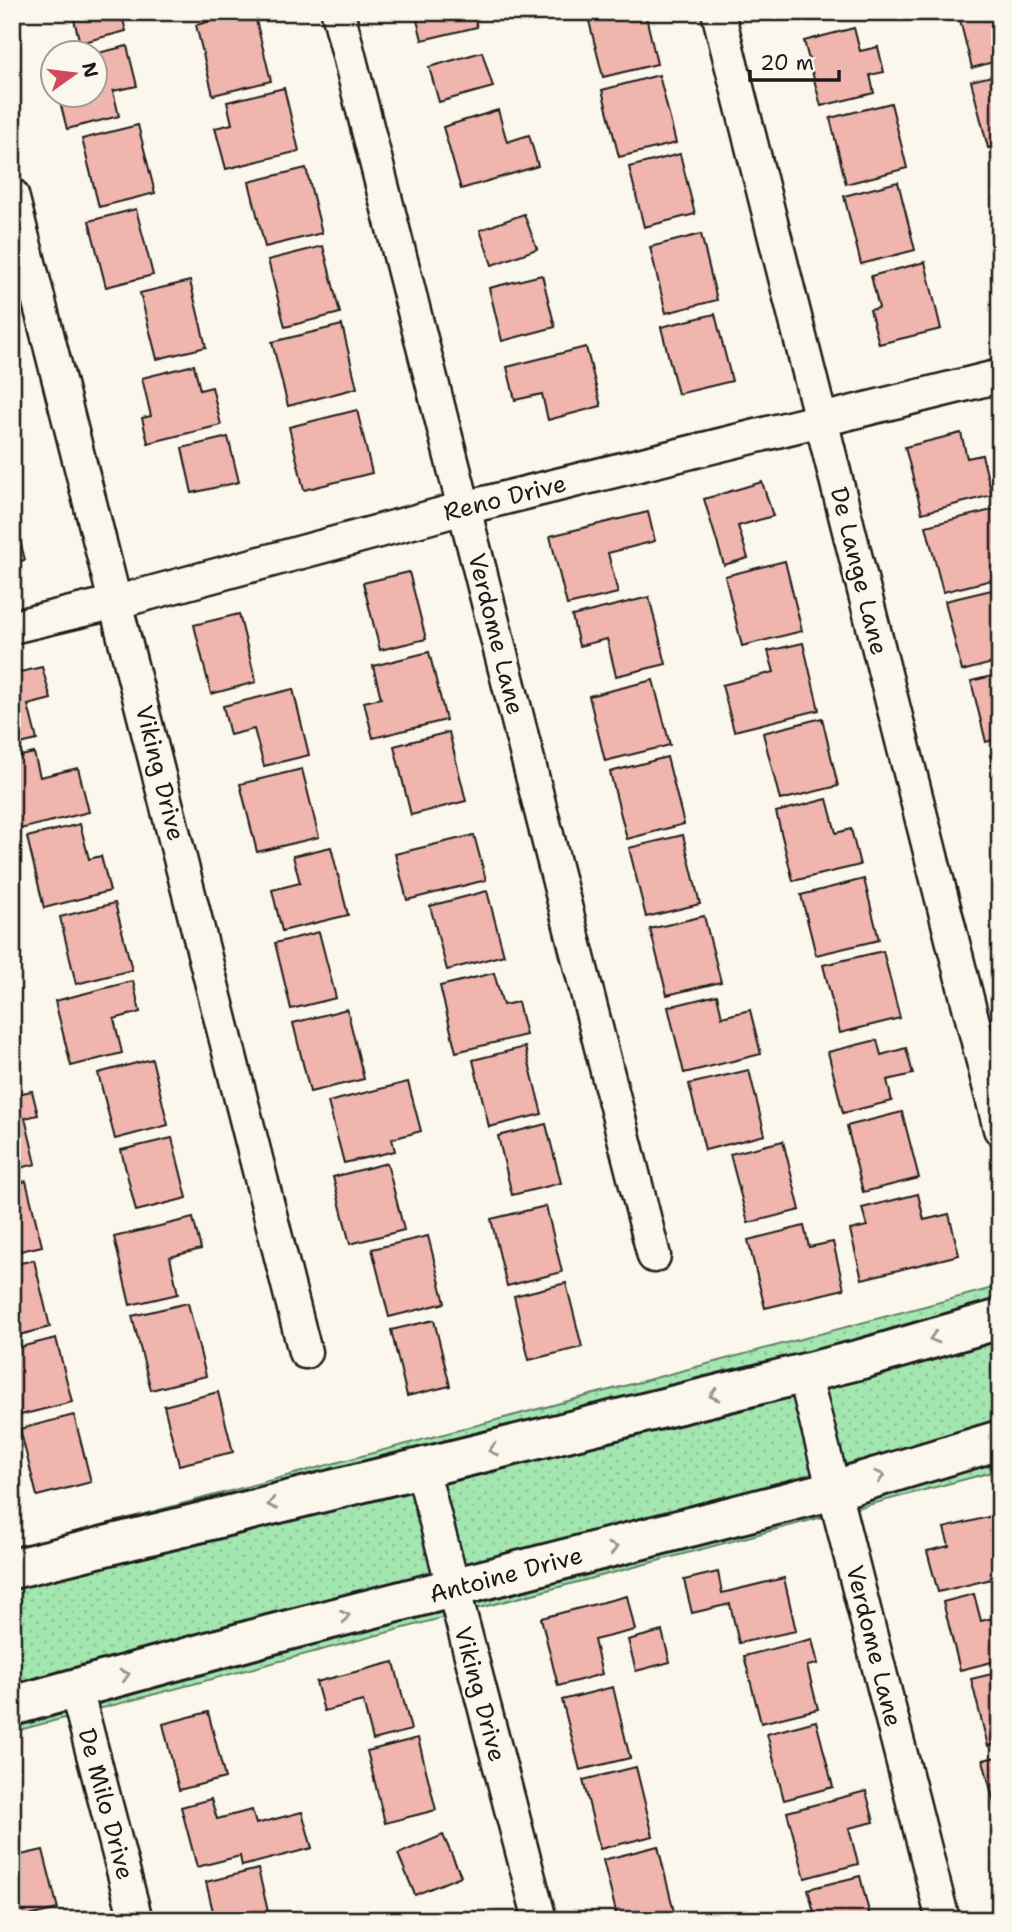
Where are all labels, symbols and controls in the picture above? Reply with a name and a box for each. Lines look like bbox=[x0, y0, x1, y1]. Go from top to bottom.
north arrow bbox=[38, 38, 108, 108]
scale bar bbox=[750, 38, 839, 82]
text: 20 m bbox=[760, 49, 814, 77]
text: N bbox=[76, 60, 104, 80]
street label: Reno Drive bbox=[440, 467, 570, 529]
street label: De Lange Lane bbox=[823, 484, 895, 658]
street label: Verdome Lane bbox=[460, 550, 532, 718]
street label: Viking Drive bbox=[128, 702, 192, 844]
one-way arrow bbox=[928, 1330, 940, 1345]
one-way arrow bbox=[708, 1387, 720, 1402]
one-way arrow bbox=[487, 1442, 499, 1456]
one-way arrow bbox=[874, 1470, 886, 1485]
one-way arrow bbox=[266, 1496, 278, 1511]
street label: Antoine Drive bbox=[426, 1539, 586, 1611]
one-way arrow bbox=[607, 1542, 619, 1556]
street label: Verdome Lane bbox=[838, 1562, 910, 1730]
one-way arrow bbox=[339, 1610, 351, 1624]
street label: Viking Drive bbox=[447, 1623, 513, 1765]
one-way arrow bbox=[119, 1669, 131, 1684]
street label: De Milo Drive bbox=[70, 1725, 142, 1883]

